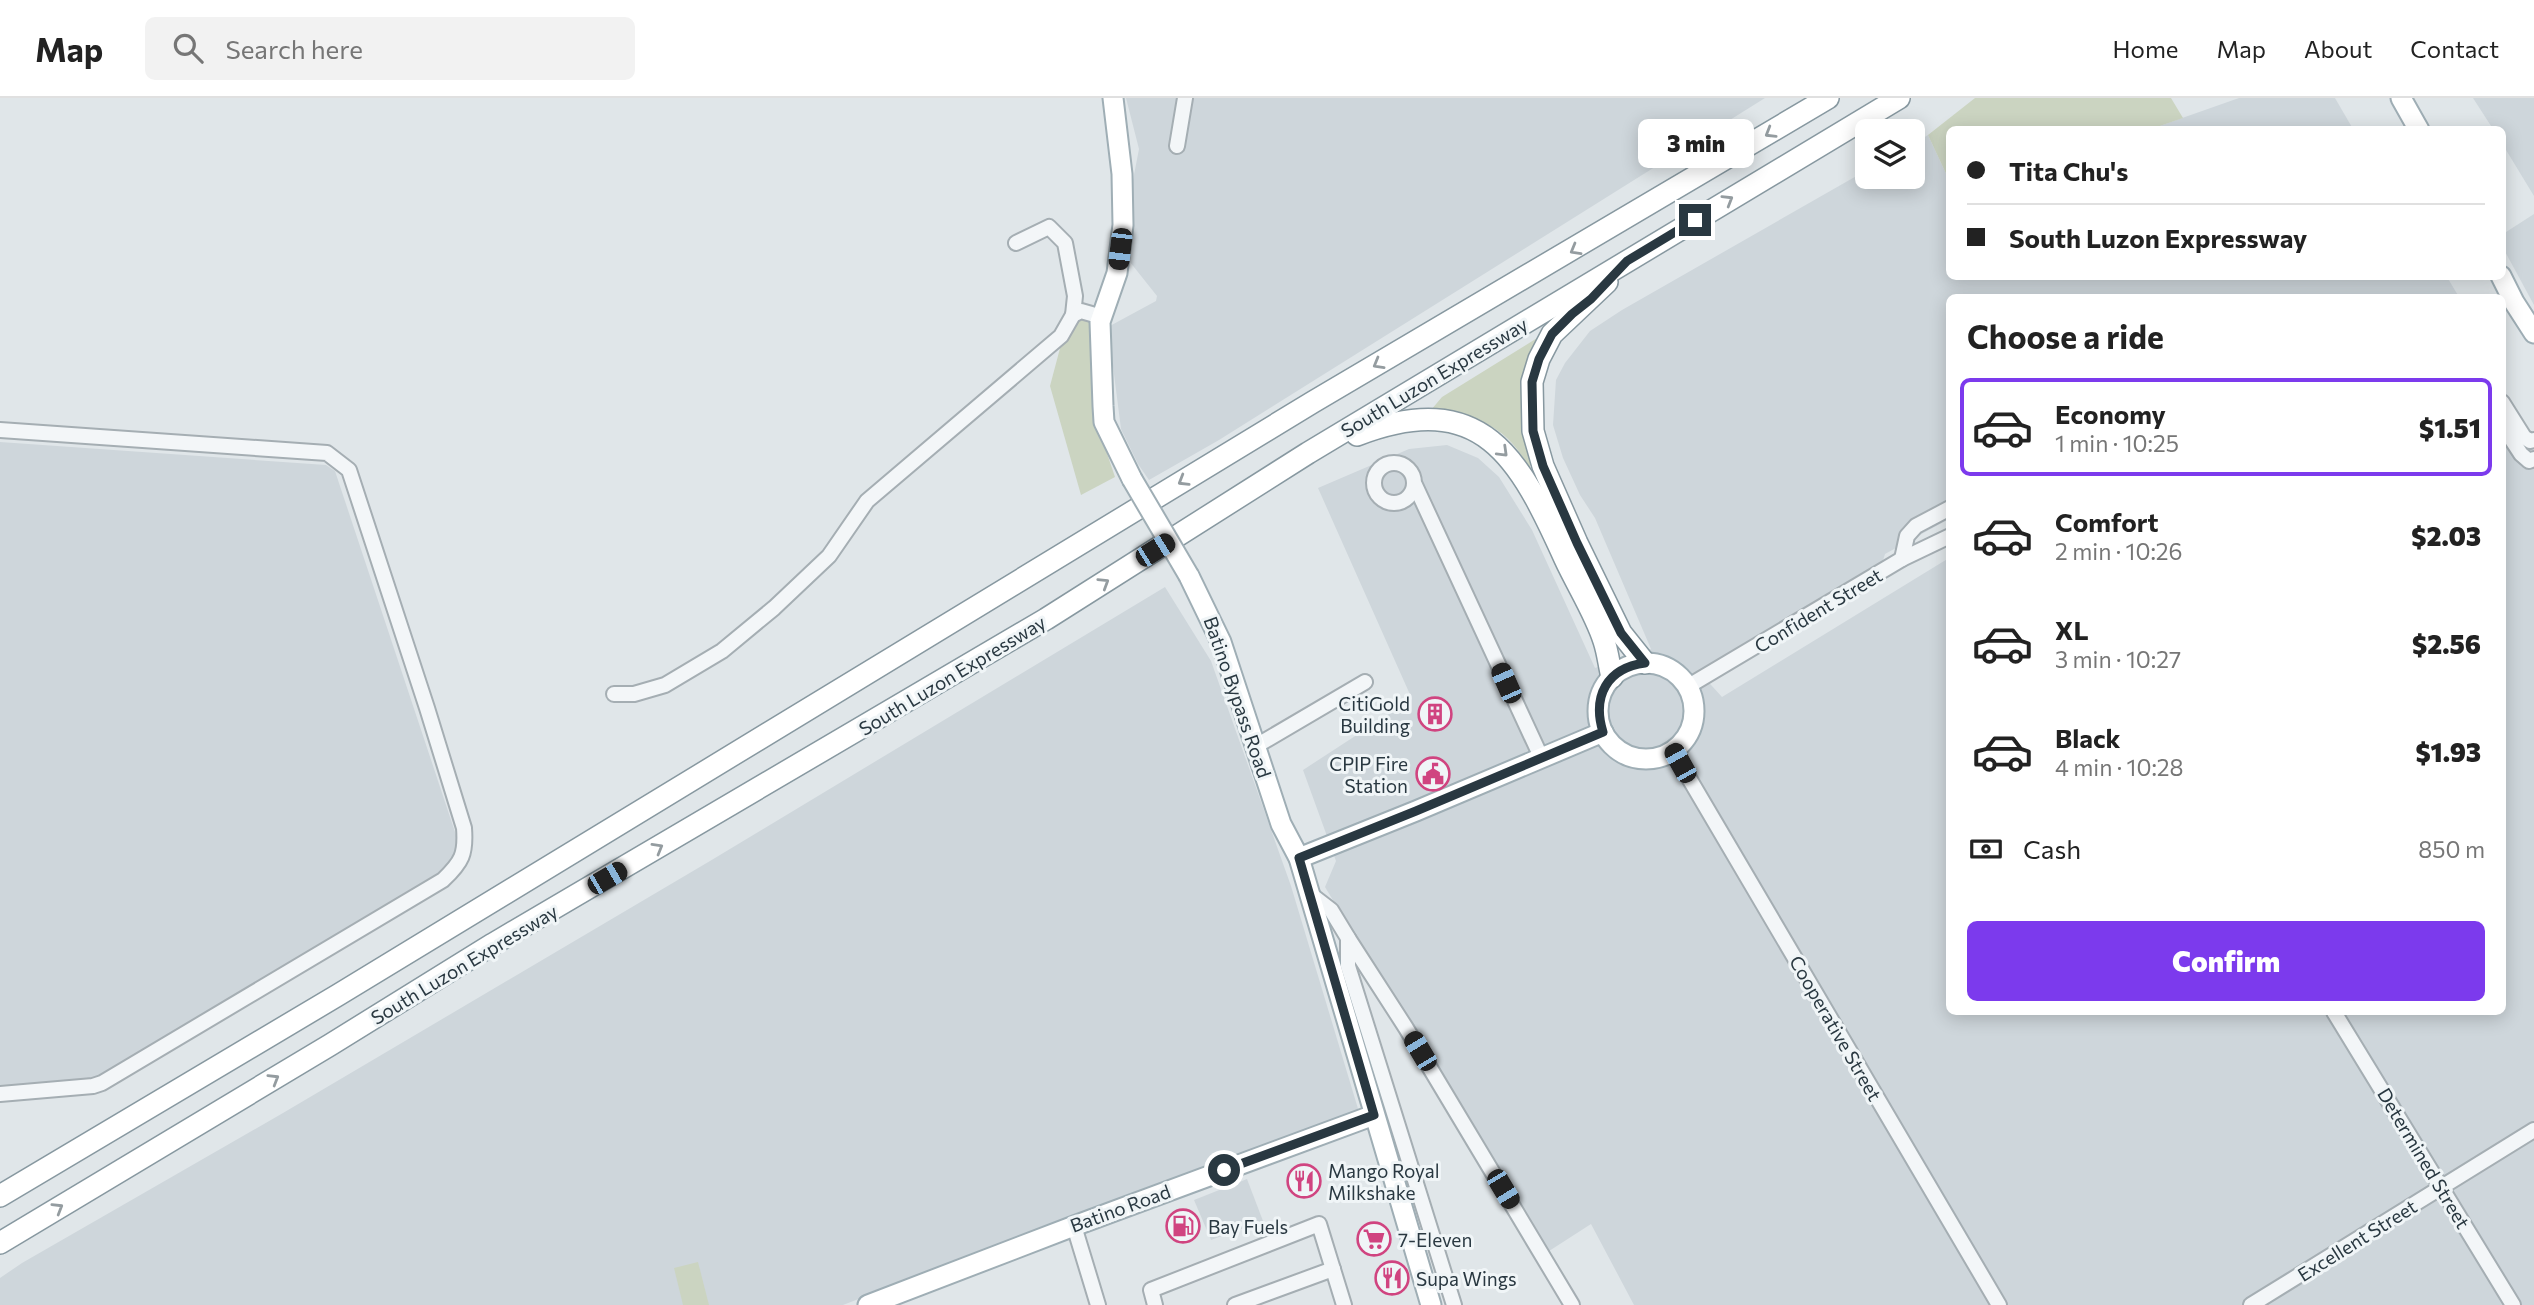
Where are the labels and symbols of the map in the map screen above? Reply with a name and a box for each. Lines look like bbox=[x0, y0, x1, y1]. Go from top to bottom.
callout: 3 min bbox=[1637, 118, 1753, 167]
one-way arrow bbox=[1764, 125, 1777, 138]
one-way arrow bbox=[1720, 196, 1733, 209]
route end bbox=[1679, 204, 1711, 236]
car bbox=[1108, 227, 1133, 271]
one-way arrow bbox=[1569, 242, 1582, 255]
street label: South Luzon Expressway bbox=[1336, 312, 1532, 442]
one-way arrow bbox=[1373, 356, 1386, 369]
one-way arrow bbox=[1495, 443, 1508, 456]
one-way arrow bbox=[1177, 473, 1190, 486]
car bbox=[1132, 530, 1179, 570]
street label: Confident Street bbox=[1750, 563, 1886, 657]
one-way arrow bbox=[1096, 578, 1109, 591]
street label: South Luzon Expressway bbox=[854, 610, 1050, 740]
street label: Batino Bypass Road bbox=[1200, 613, 1276, 781]
car bbox=[1488, 660, 1525, 706]
place label: CitiGold Building bbox=[1338, 692, 1410, 737]
building icon: CitiGold Building bbox=[1416, 695, 1454, 733]
car bbox=[1661, 740, 1700, 786]
place label: CPIP Fire Station bbox=[1329, 752, 1408, 797]
public building icon: CPIP Fire Station bbox=[1414, 755, 1452, 793]
one-way arrow bbox=[651, 843, 663, 856]
car bbox=[584, 858, 631, 898]
street label: South Luzon Expressway bbox=[366, 899, 562, 1029]
street label: Cooperative Street bbox=[1785, 951, 1887, 1105]
car bbox=[1401, 1028, 1440, 1074]
one-way arrow bbox=[266, 1074, 279, 1087]
street label: Determined Street bbox=[2373, 1084, 2475, 1233]
route start bbox=[1208, 1154, 1240, 1186]
place label: Mango Royal Milkshake bbox=[1328, 1159, 1439, 1204]
restaurant icon: Mango Royal Milkshake bbox=[1285, 1162, 1323, 1200]
car bbox=[1484, 1166, 1523, 1212]
street label: Batino Road bbox=[1067, 1179, 1173, 1237]
street label: Excellent Street bbox=[2293, 1194, 2421, 1286]
one-way arrow bbox=[51, 1204, 64, 1217]
fuel station icon: Bay Fuels bbox=[1164, 1207, 1202, 1245]
place label: Bay Fuels bbox=[1208, 1215, 1288, 1238]
supermarket icon: 7-Eleven bbox=[1355, 1220, 1393, 1258]
place label: 7-Eleven bbox=[1398, 1228, 1472, 1251]
restaurant icon: Supa Wings bbox=[1373, 1259, 1411, 1297]
place label: Supa Wings bbox=[1416, 1267, 1517, 1290]

